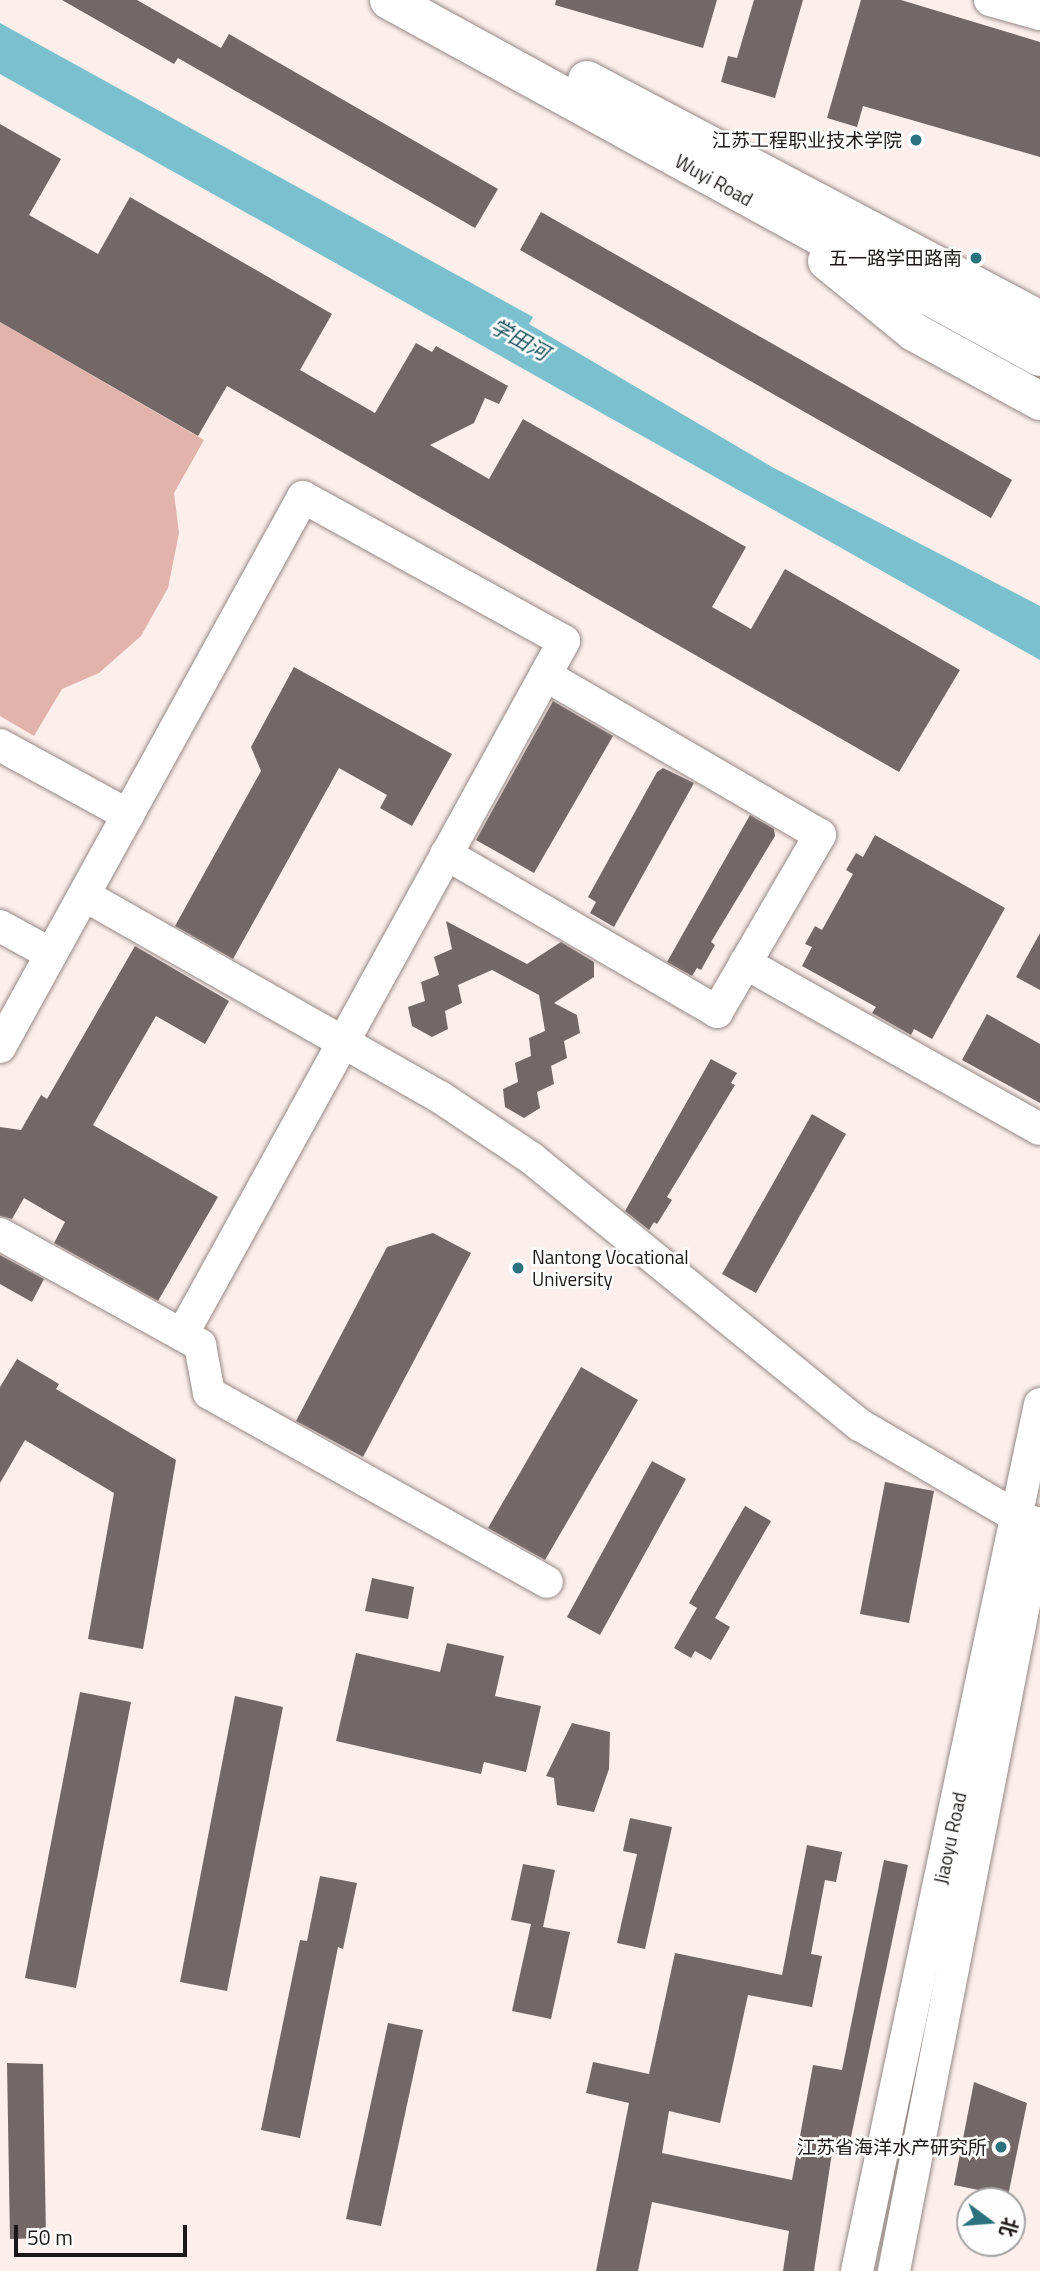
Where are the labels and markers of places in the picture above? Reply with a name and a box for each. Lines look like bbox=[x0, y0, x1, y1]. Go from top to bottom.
place label: 江苏工程职业技术学院 bbox=[712, 129, 902, 151]
marker: 江苏工程职业技术学院 bbox=[908, 132, 924, 148]
place label: 五一路学田路南 bbox=[829, 247, 962, 269]
marker: 五一路学田路南 bbox=[968, 250, 984, 266]
place label: Nantong Vocational University bbox=[532, 1246, 689, 1290]
marker: Nantong Vocational University bbox=[510, 1260, 526, 1276]
place label: 江苏省海洋水产研究所 bbox=[797, 2136, 987, 2158]
marker: 江苏省海洋水产研究所 bbox=[993, 2139, 1009, 2155]

